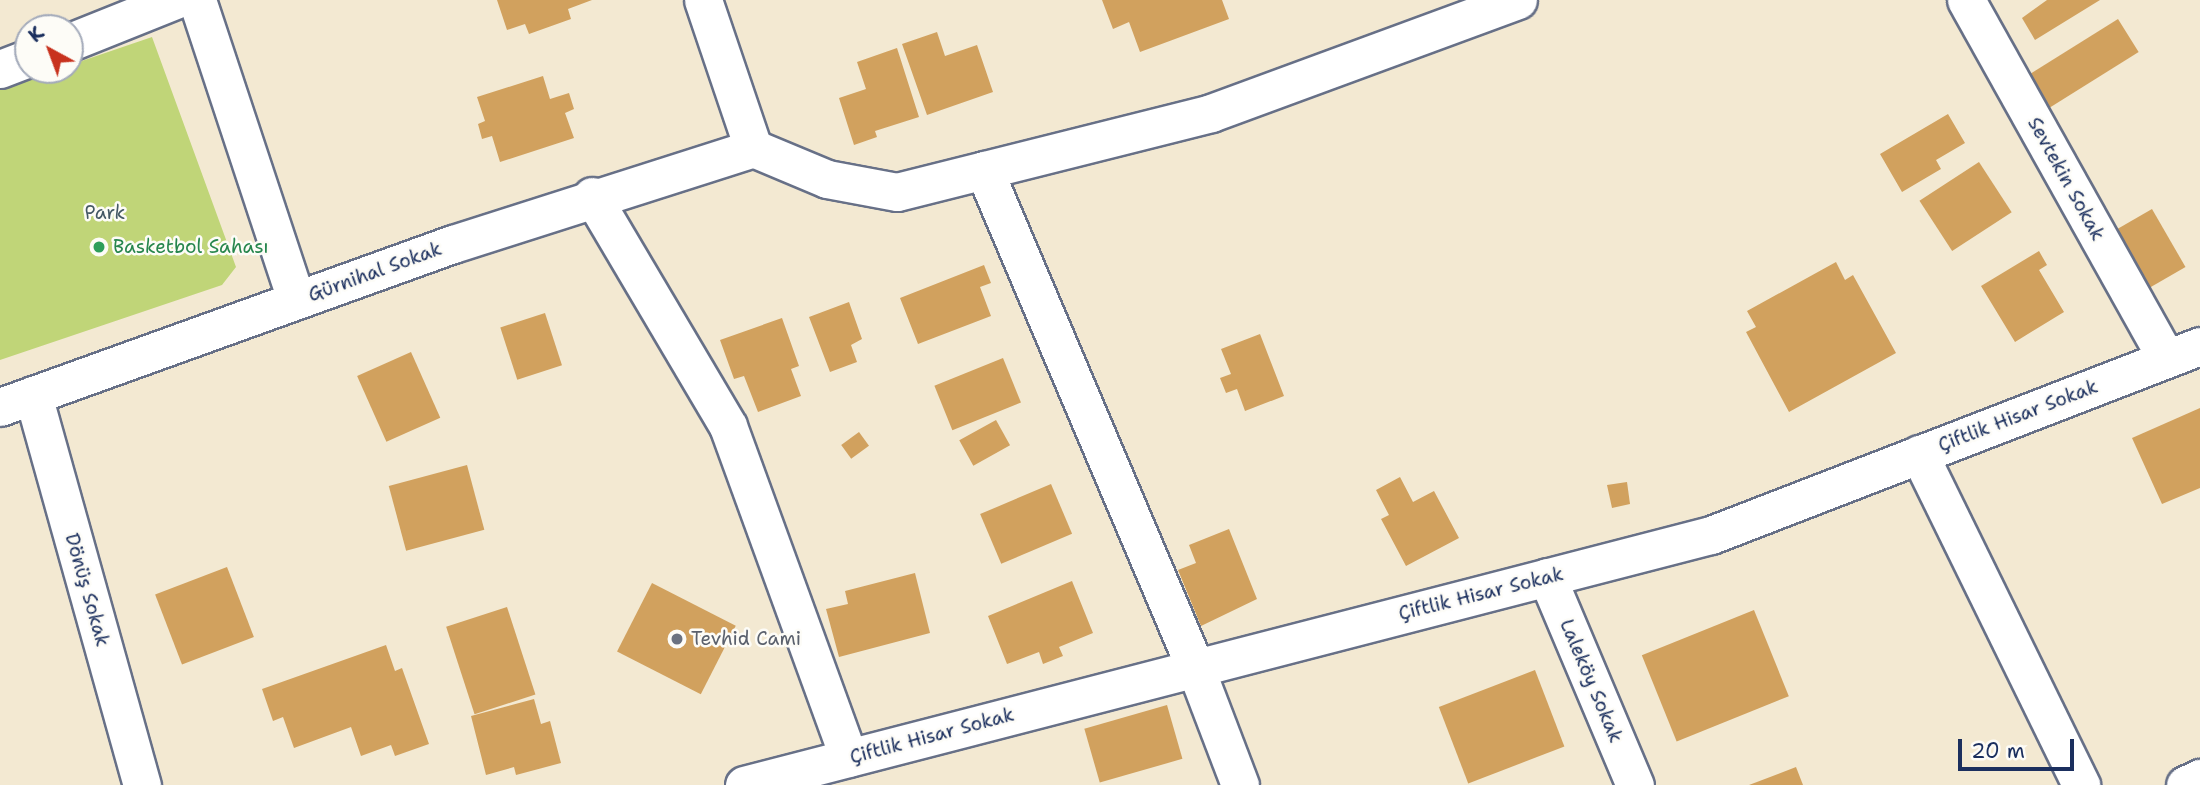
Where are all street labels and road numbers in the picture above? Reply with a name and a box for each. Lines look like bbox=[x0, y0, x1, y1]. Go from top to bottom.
street label: Sevtekin Sokak bbox=[2023, 113, 2109, 245]
street label: Gürnihal Sokak bbox=[305, 237, 445, 307]
street label: Çiftlik Hisar Sokak bbox=[1935, 375, 2101, 457]
street label: Dönüş Sokak bbox=[60, 531, 114, 649]
street label: Çiftlik Hisar Sokak bbox=[1396, 562, 1566, 626]
street label: Laleköy Sokak bbox=[1555, 616, 1627, 746]
street label: Çiftlik Hisar Sokak bbox=[847, 703, 1017, 769]

